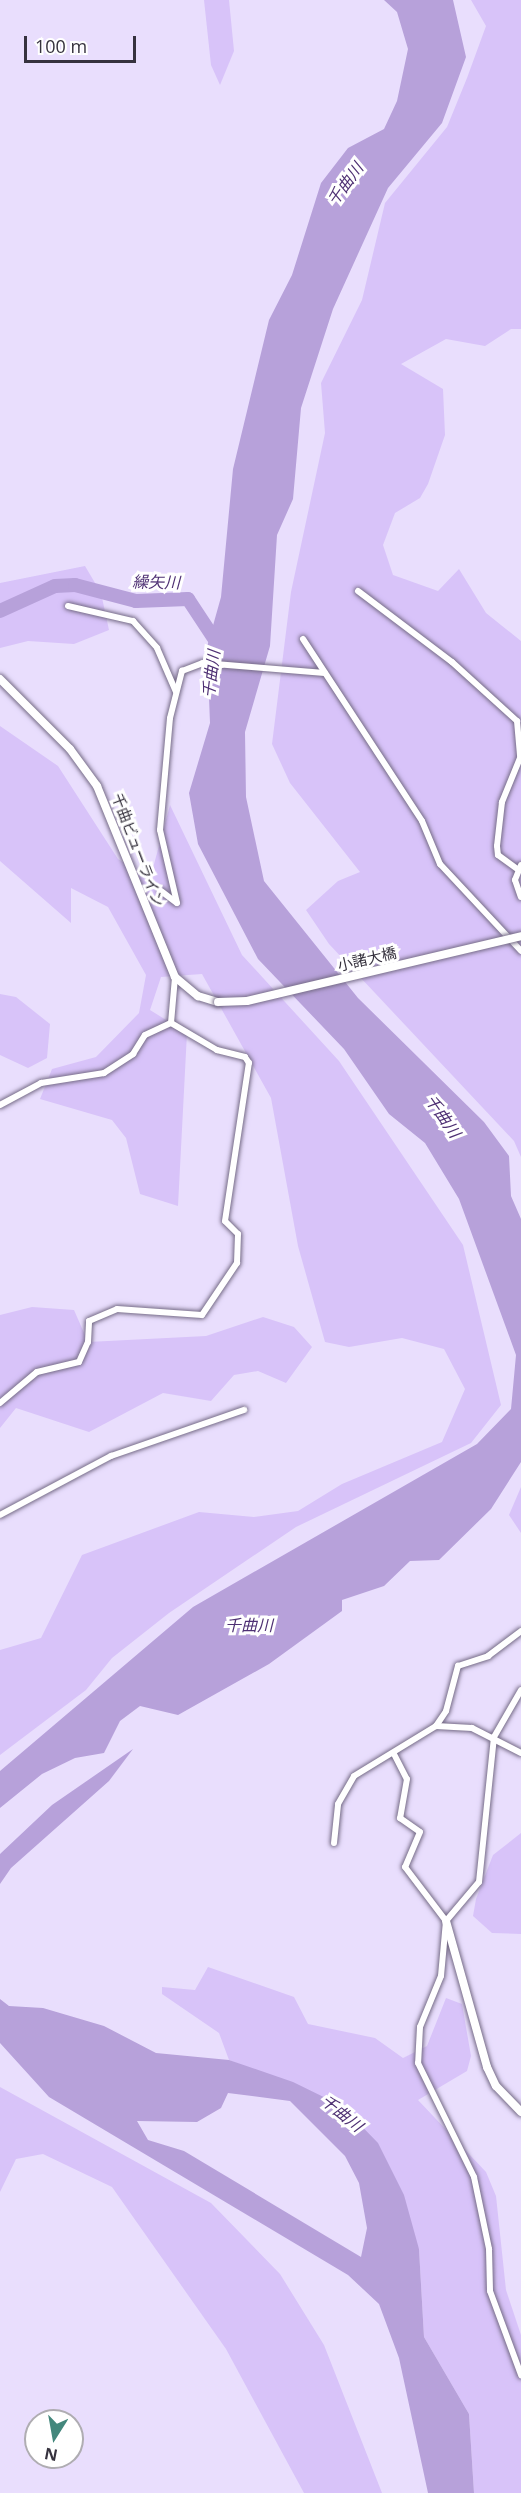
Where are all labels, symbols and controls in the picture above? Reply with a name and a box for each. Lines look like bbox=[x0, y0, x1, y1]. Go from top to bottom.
scale bar bbox=[27, 24, 140, 62]
text: 100 m bbox=[35, 34, 87, 58]
water label: 千曲川 bbox=[323, 159, 367, 209]
water label: 繰矢川 bbox=[132, 572, 180, 592]
water label: 千曲川 bbox=[199, 649, 223, 699]
street label: 千曲ビューライン bbox=[108, 791, 168, 909]
street label: 小諸大橋 bbox=[336, 943, 398, 975]
water label: 千曲川 bbox=[421, 1091, 465, 1141]
water label: 千曲川 bbox=[225, 1615, 273, 1635]
water label: 千曲川 bbox=[317, 2090, 367, 2136]
north arrow bbox=[24, 2409, 84, 2469]
text: N bbox=[42, 2443, 59, 2467]

